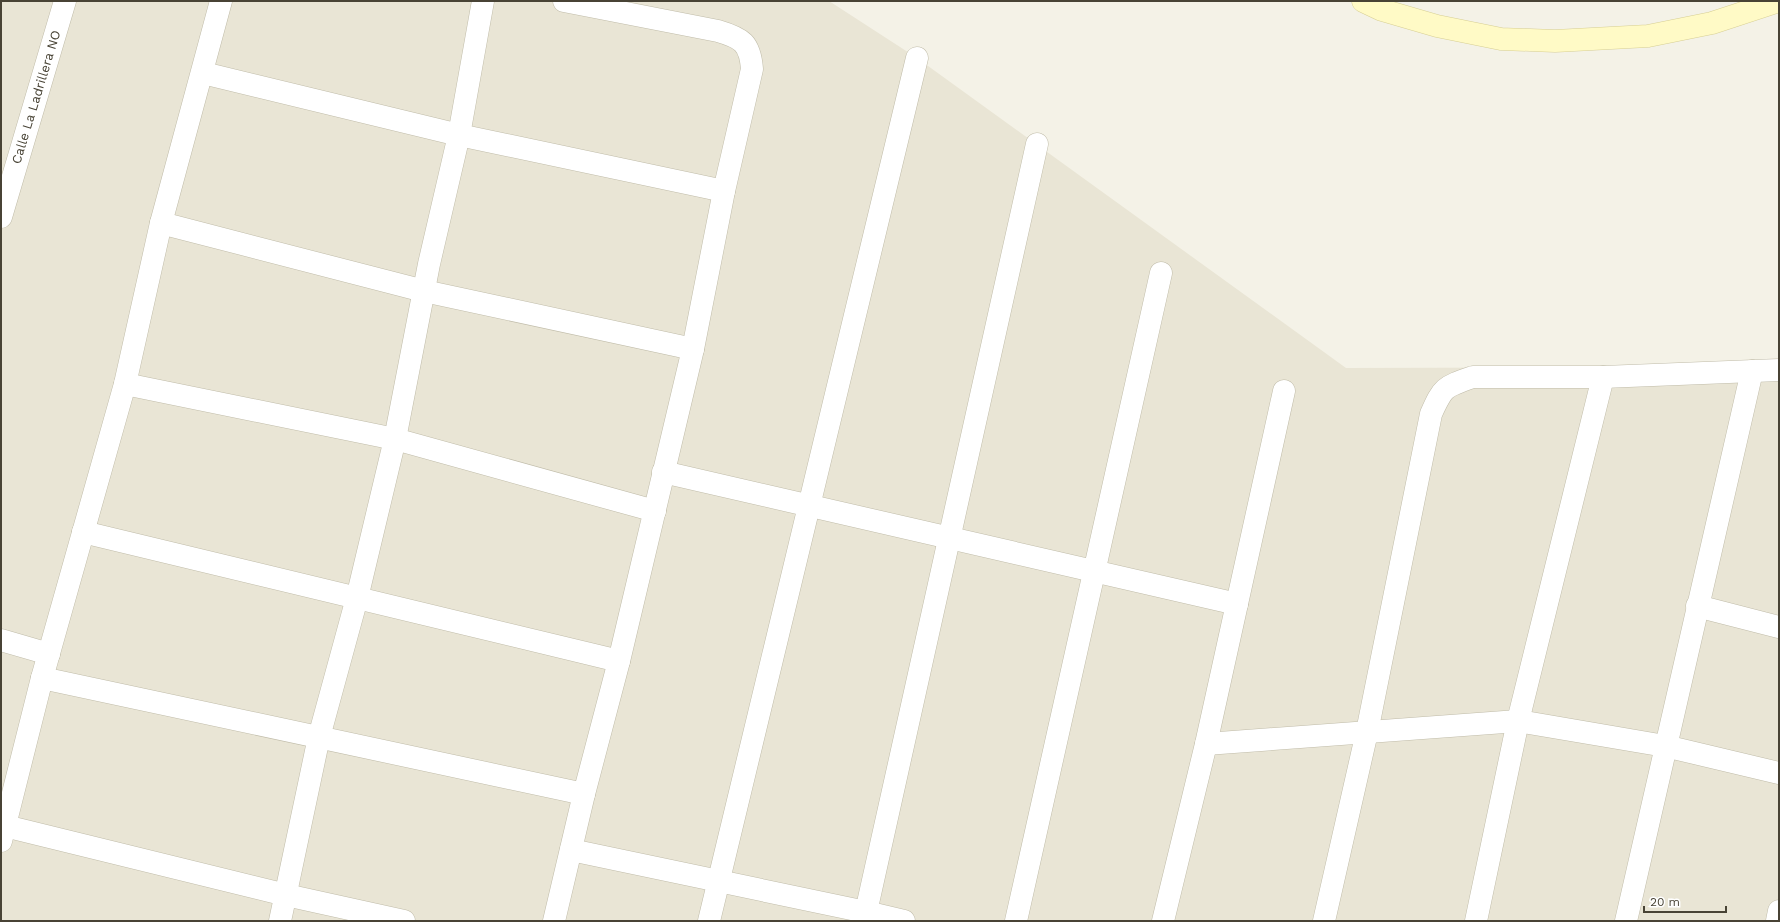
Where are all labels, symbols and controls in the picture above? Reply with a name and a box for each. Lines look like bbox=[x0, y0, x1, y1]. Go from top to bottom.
street label: Calle La Ladrillera NO bbox=[9, 28, 63, 166]
scale bar bbox=[1644, 888, 1726, 914]
text: 20 m bbox=[1650, 895, 1680, 909]

